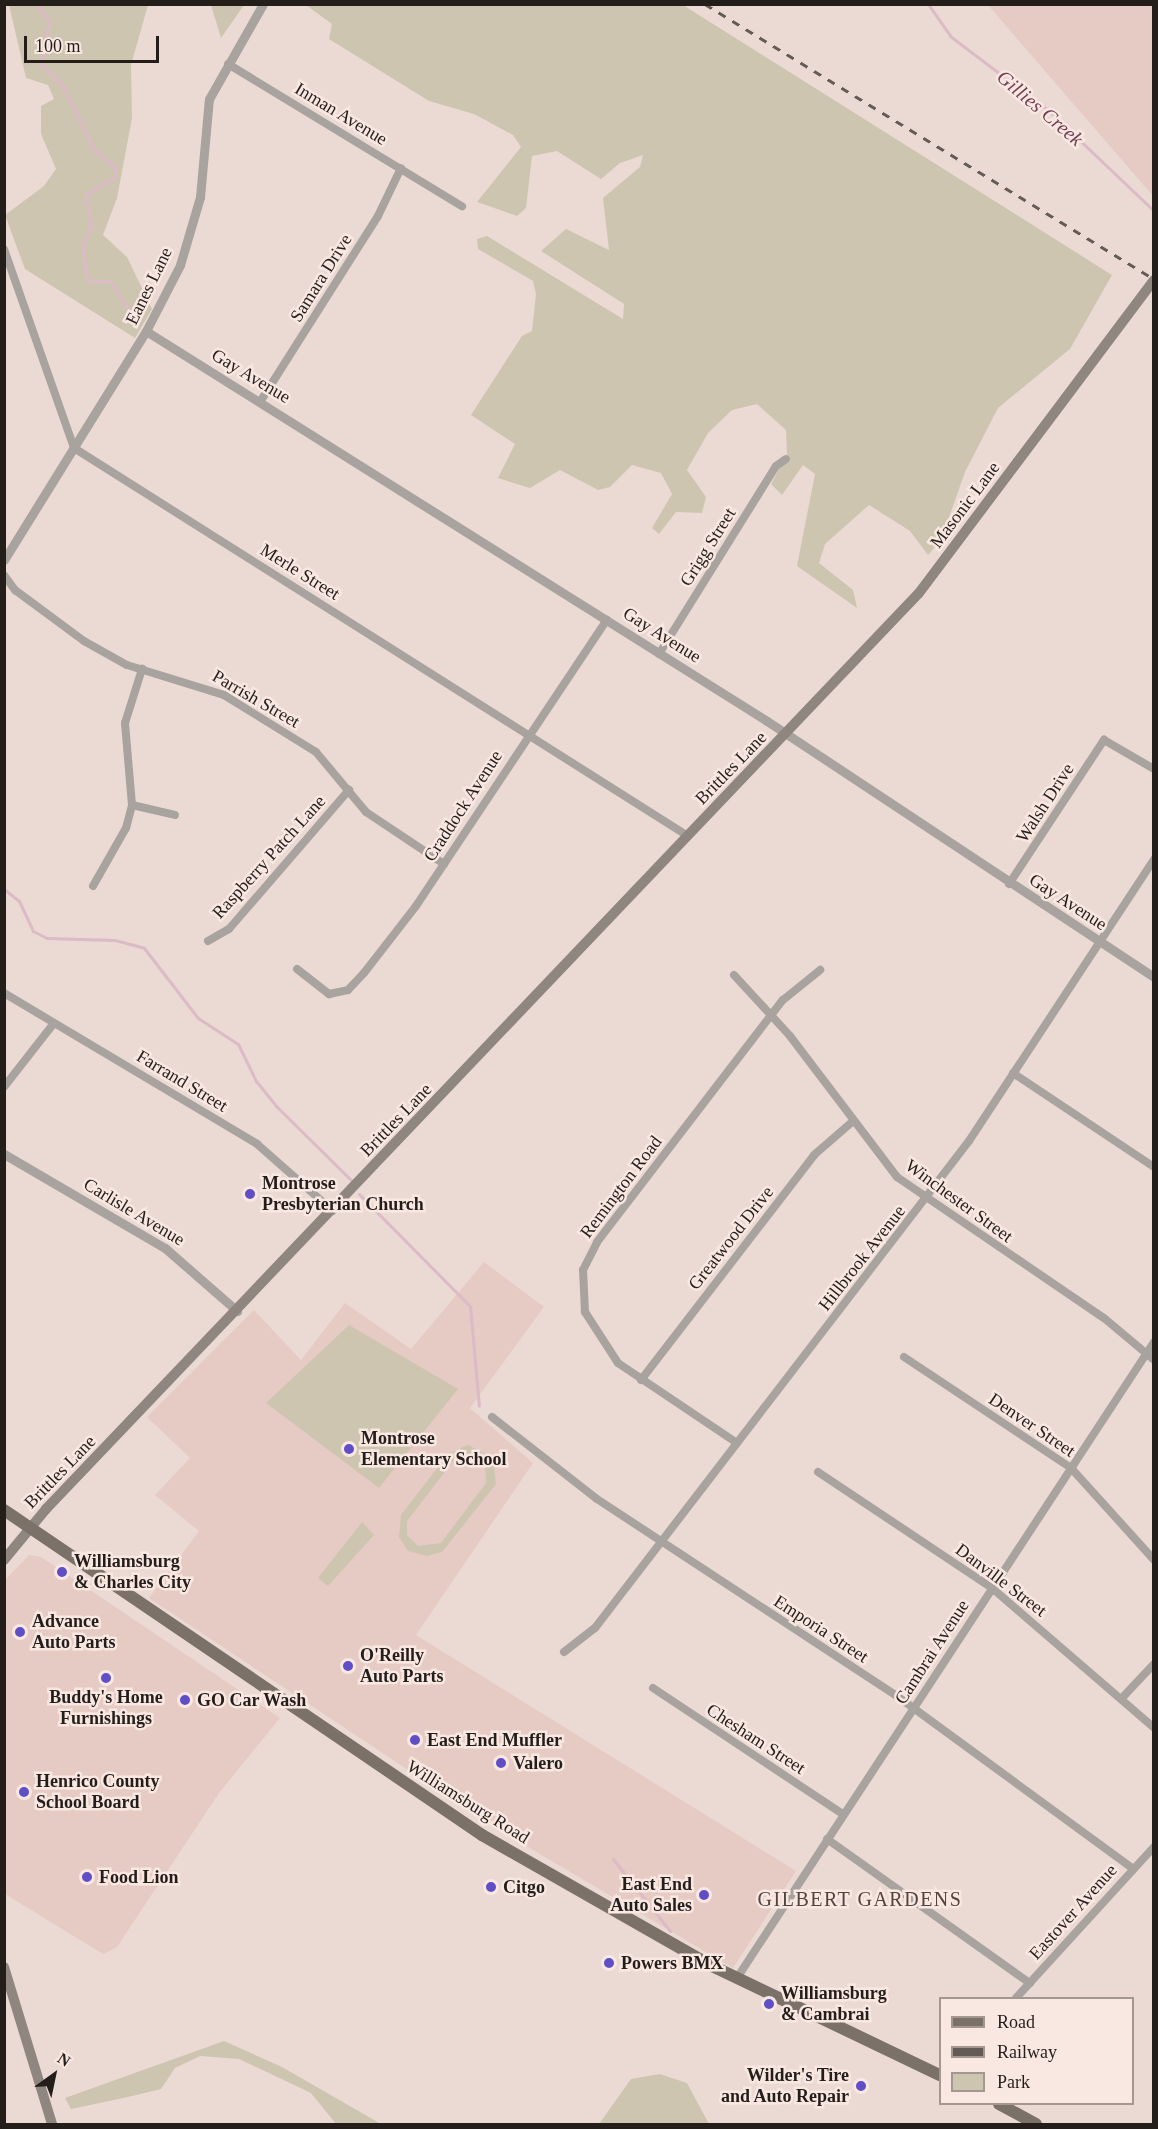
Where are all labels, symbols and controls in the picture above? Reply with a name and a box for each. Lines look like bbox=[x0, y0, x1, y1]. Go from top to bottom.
scale bar bbox=[27, 24, 162, 62]
text: 100 m bbox=[35, 36, 81, 56]
water label: Gillies Creek bbox=[992, 65, 1088, 151]
street label: Inman Avenue bbox=[290, 78, 392, 150]
street label: Samara Drive bbox=[285, 230, 357, 326]
street label: Eanes Lane bbox=[121, 244, 177, 328]
street label: Gay Avenue bbox=[207, 344, 295, 408]
street label: Masonic Lane bbox=[926, 458, 1004, 552]
street label: Grigg Street bbox=[675, 504, 741, 590]
street label: Merle Street bbox=[256, 539, 344, 605]
street label: Gay Avenue bbox=[618, 602, 706, 668]
street label: Parrish Street bbox=[208, 665, 304, 733]
street label: Brittles Lane bbox=[691, 727, 771, 809]
street label: Craddock Avenue bbox=[419, 746, 507, 866]
street label: Walsh Drive bbox=[1011, 759, 1079, 847]
street label: Raspberry Patch Lane bbox=[208, 791, 330, 923]
street label: Gay Avenue bbox=[1025, 869, 1111, 935]
street label: Farrand Street bbox=[133, 1045, 231, 1117]
street label: Brittles Lane bbox=[356, 1079, 436, 1161]
street label: Remington Road bbox=[576, 1132, 666, 1242]
street label: Winchester Street bbox=[901, 1155, 1017, 1247]
street label: Carlisle Avenue bbox=[79, 1173, 189, 1251]
place label: Montrose Presbyterian Church bbox=[262, 1173, 424, 1216]
street label: Greatwood Drive bbox=[684, 1182, 778, 1294]
marker: Montrose Presbyterian Church bbox=[243, 1187, 257, 1201]
street label: Hillbrook Avenue bbox=[814, 1200, 910, 1316]
street label: Denver Street bbox=[985, 1388, 1079, 1462]
place label: Montrose Elementary School bbox=[361, 1428, 506, 1470]
street label: Brittles Lane bbox=[20, 1431, 100, 1513]
marker: Montrose Elementary School bbox=[342, 1442, 356, 1456]
street label: Danville Street bbox=[951, 1539, 1051, 1621]
place label: Williamsburg & Charles City bbox=[74, 1551, 191, 1594]
marker: Williamsburg & Charles City bbox=[55, 1565, 69, 1579]
street label: Emporia Street bbox=[770, 1590, 872, 1668]
street label: Cambrai Avenue bbox=[890, 1595, 974, 1709]
place label: Advance Auto Parts bbox=[32, 1611, 115, 1654]
marker: Advance Auto Parts bbox=[13, 1625, 27, 1639]
place label: O'Reilly Auto Parts bbox=[360, 1645, 443, 1688]
marker: O'Reilly Auto Parts bbox=[341, 1659, 355, 1673]
marker: Buddy's Home Furnishings bbox=[99, 1671, 113, 1685]
place label: Buddy's Home Furnishings bbox=[49, 1687, 163, 1730]
place label: GO Car Wash bbox=[197, 1689, 307, 1711]
marker: GO Car Wash bbox=[178, 1693, 192, 1707]
street label: Chesham Street bbox=[703, 1699, 809, 1779]
place label: East End Muffler bbox=[427, 1729, 562, 1751]
marker: East End Muffler bbox=[408, 1733, 422, 1747]
place label: Valero bbox=[513, 1752, 563, 1774]
street label: Williamsburg Road bbox=[403, 1756, 533, 1848]
marker: Valero bbox=[494, 1756, 508, 1770]
place label: Henrico County School Board bbox=[36, 1771, 159, 1814]
marker: Henrico County School Board bbox=[17, 1785, 31, 1799]
street label: Eastover Avenue bbox=[1024, 1859, 1122, 1965]
place label: Food Lion bbox=[99, 1866, 179, 1888]
marker: Food Lion bbox=[80, 1870, 94, 1884]
place label: East End Auto Sales bbox=[610, 1874, 692, 1916]
place label: Citgo bbox=[503, 1876, 545, 1898]
marker: Citgo bbox=[484, 1880, 498, 1894]
district label: GILBERT GARDENS bbox=[757, 1887, 963, 1911]
marker: East End Auto Sales bbox=[697, 1888, 711, 1902]
place label: Powers BMX bbox=[621, 1952, 723, 1974]
marker: Powers BMX bbox=[602, 1956, 616, 1970]
place label: Williamsburg & Cambrai bbox=[781, 1983, 887, 2026]
marker: Williamsburg & Cambrai bbox=[762, 1997, 776, 2011]
legend bbox=[939, 1997, 1134, 2105]
text: Road bbox=[997, 2012, 1035, 2032]
text: Railway bbox=[997, 2042, 1057, 2062]
north arrow bbox=[24, 2045, 84, 2105]
text: N bbox=[55, 2049, 74, 2070]
place label: Wilder's Tire and Auto Repair bbox=[720, 2065, 849, 2108]
text: Park bbox=[997, 2072, 1030, 2092]
marker: Wilder's Tire and Auto Repair bbox=[854, 2079, 868, 2093]

